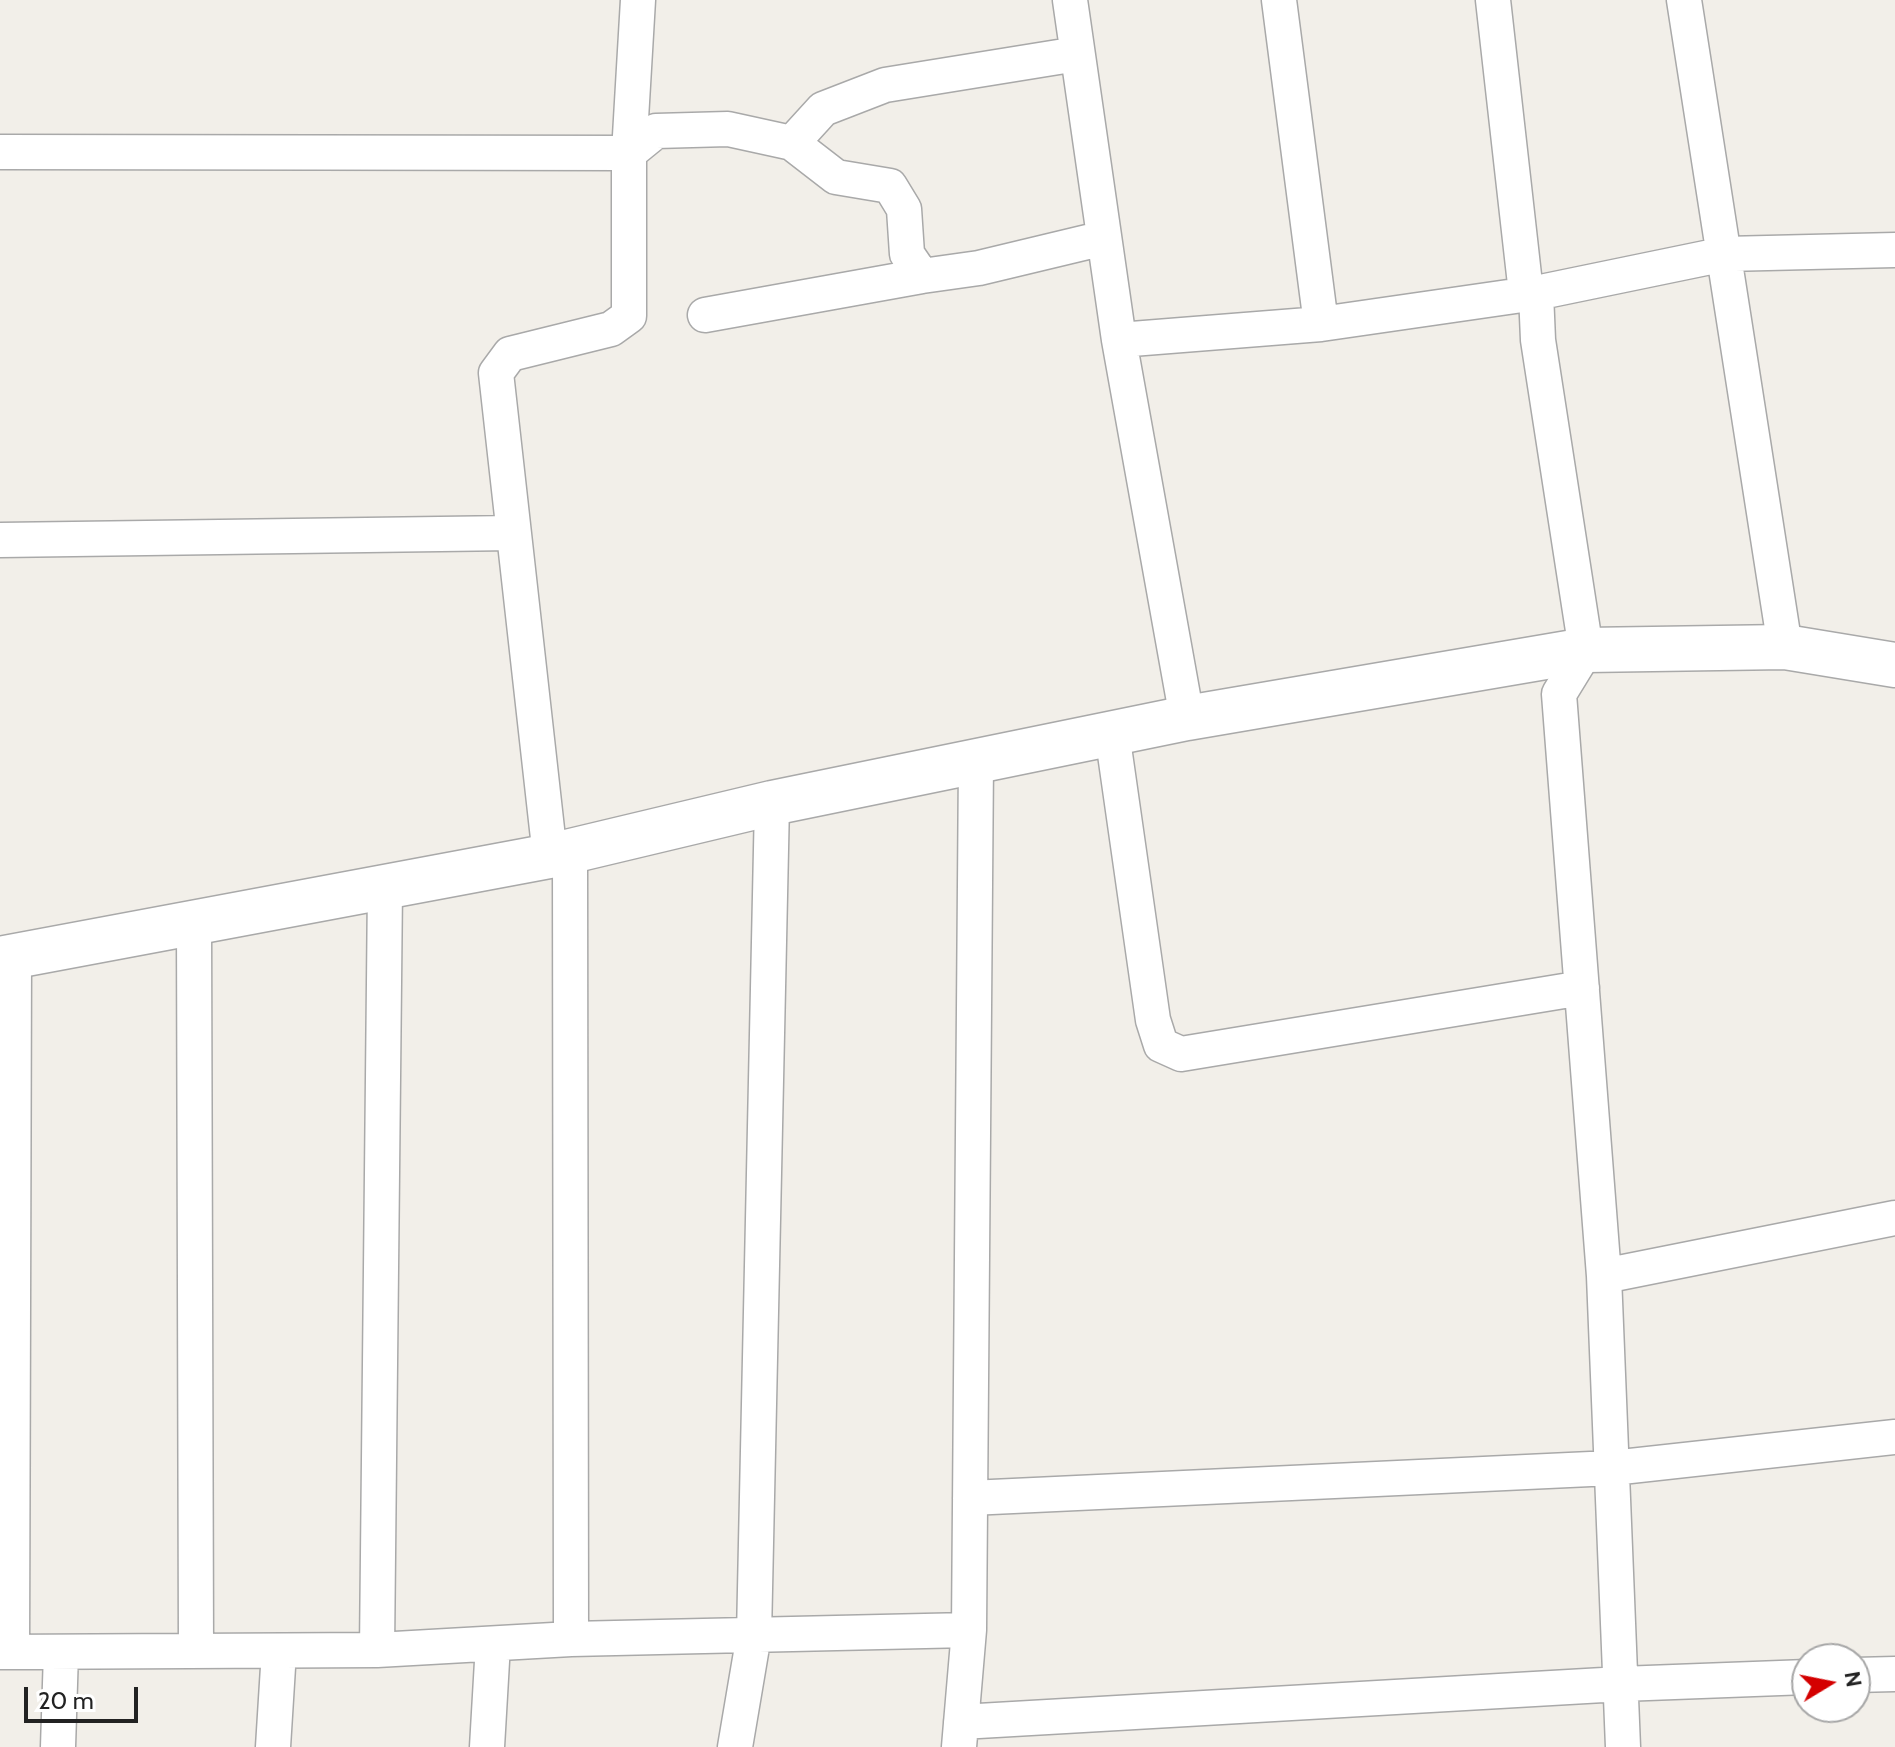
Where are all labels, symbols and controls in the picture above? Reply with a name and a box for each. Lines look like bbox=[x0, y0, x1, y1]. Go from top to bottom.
north arrow bbox=[1791, 1643, 1871, 1723]
text: N bbox=[1839, 1669, 1868, 1689]
scale bar bbox=[28, 1671, 142, 1721]
text: 20 m bbox=[38, 1686, 94, 1715]

